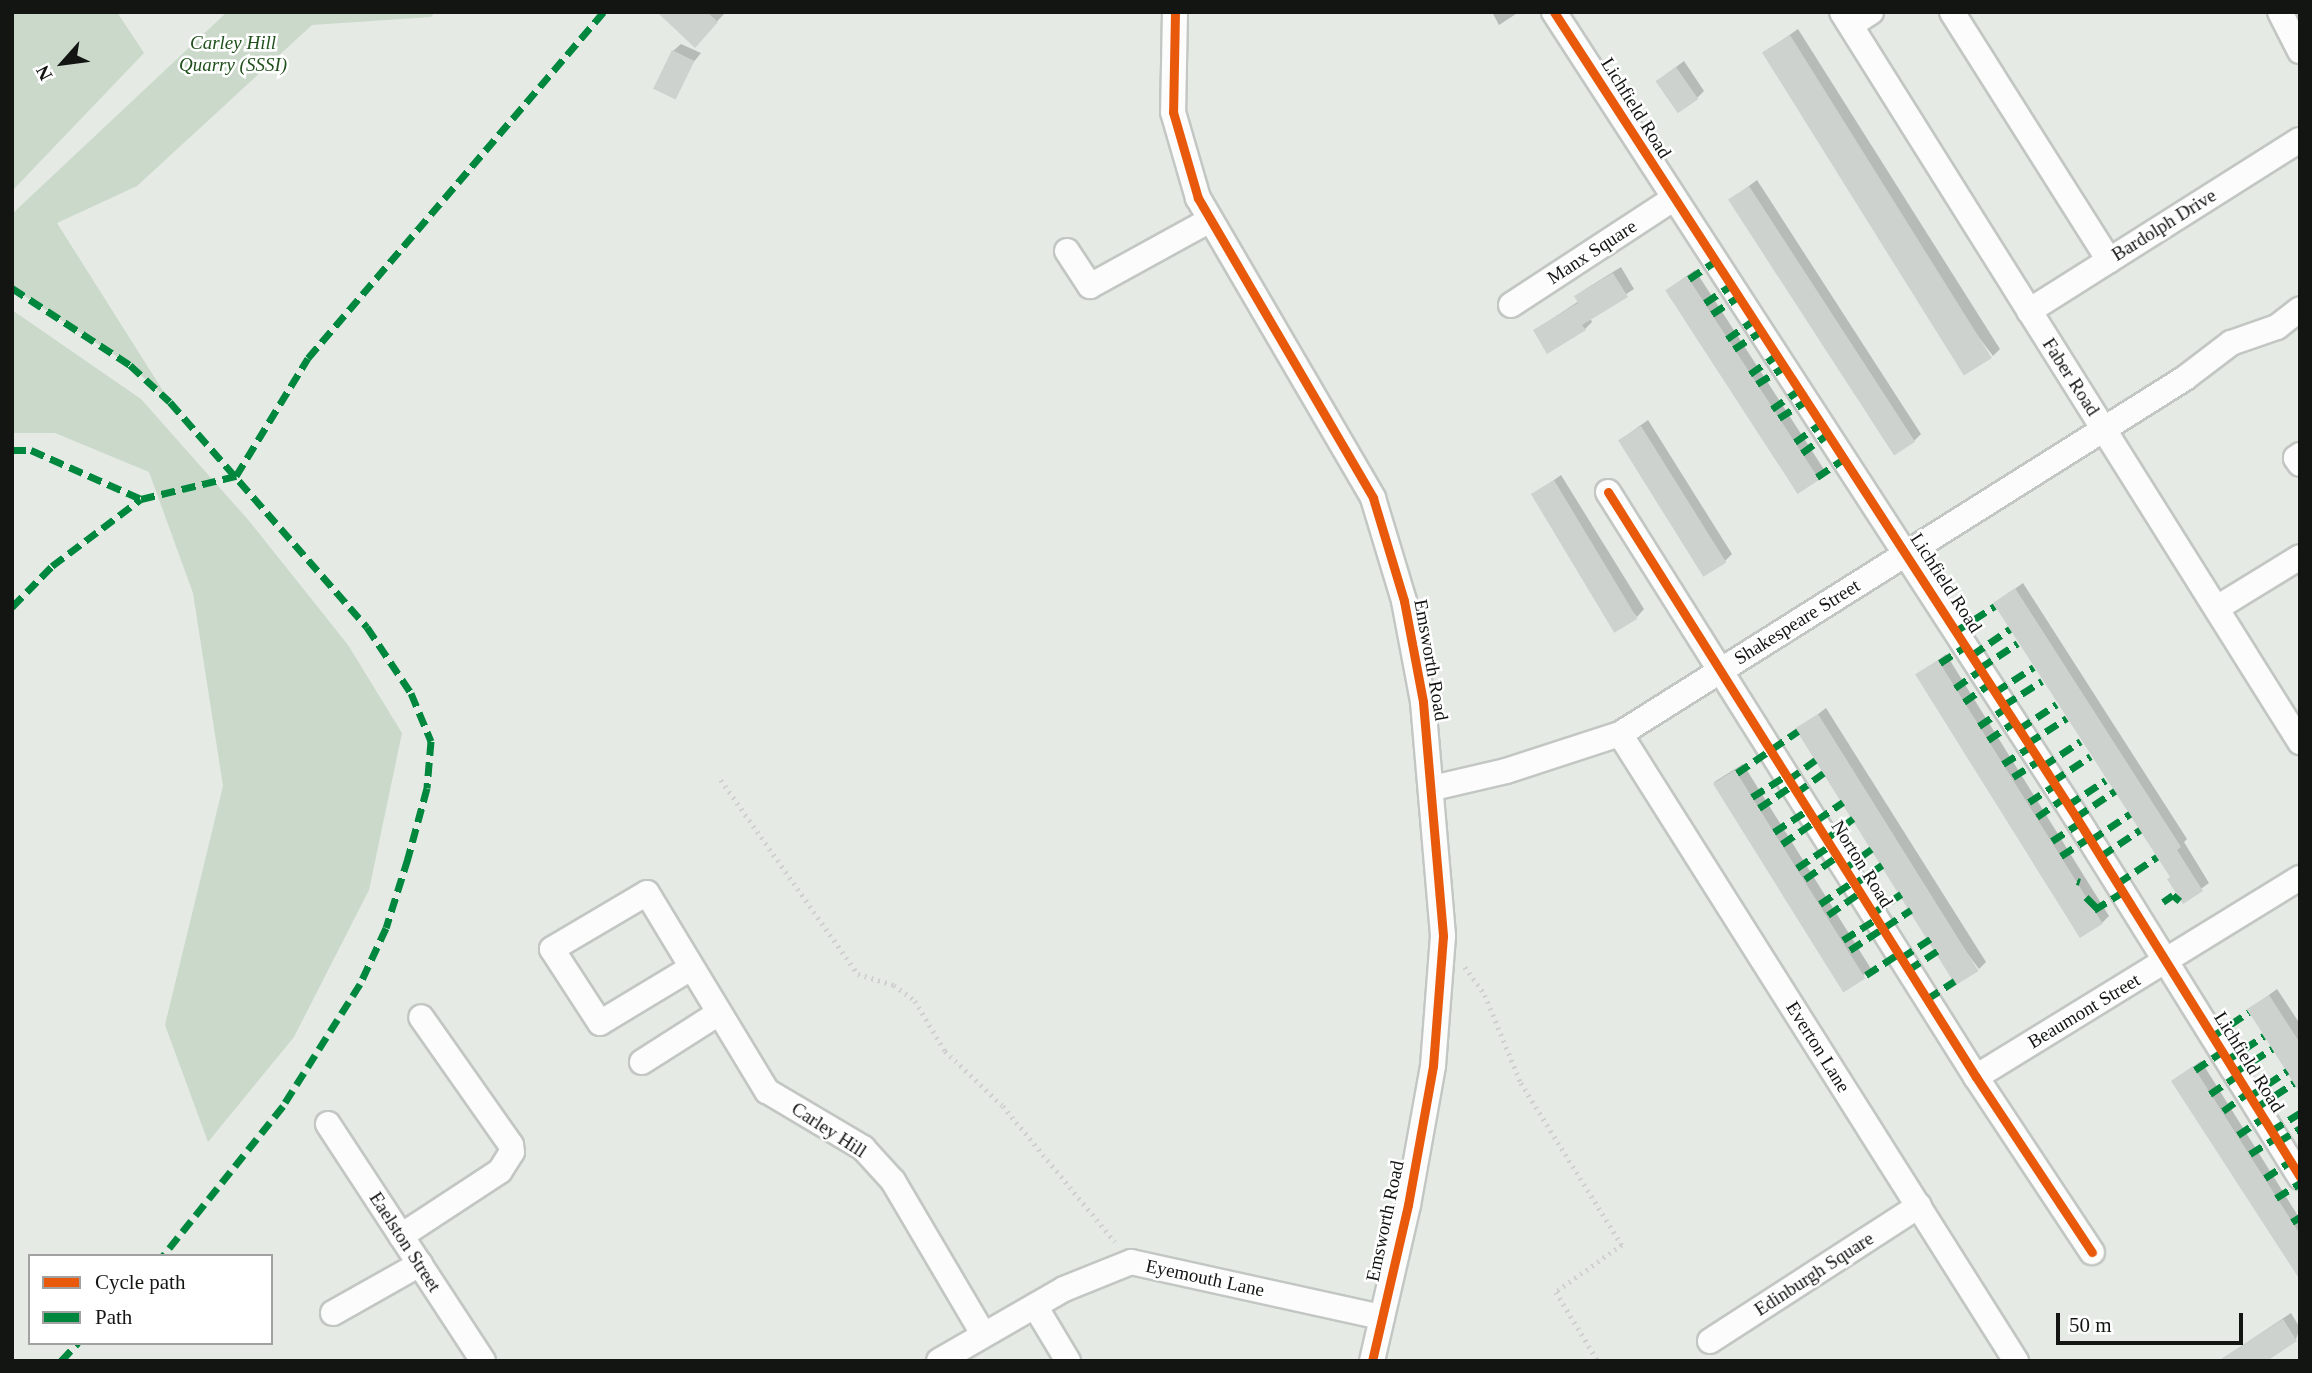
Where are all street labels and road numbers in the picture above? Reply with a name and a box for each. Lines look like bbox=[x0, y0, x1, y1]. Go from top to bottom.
street label: Lichfield Road bbox=[1596, 53, 1676, 163]
street label: Bardolph Drive bbox=[2108, 184, 2220, 266]
street label: Manx Square bbox=[1543, 215, 1641, 289]
street label: Faber Road bbox=[2037, 334, 2105, 420]
street label: Lichfield Road bbox=[1905, 529, 1987, 637]
street label: Shakespeare Street bbox=[1730, 574, 1864, 670]
street label: Emsworth Road bbox=[1409, 597, 1453, 723]
street label: Norton Road bbox=[1826, 816, 1898, 912]
street label: Beaumont Street bbox=[2024, 968, 2144, 1054]
street label: Everton Lane bbox=[1781, 997, 1855, 1097]
street label: Lichfield Road bbox=[2209, 1007, 2289, 1117]
street label: Carley Hill bbox=[787, 1097, 871, 1163]
street label: Emsworth Road bbox=[1361, 1158, 1409, 1284]
street label: Eaelston Street bbox=[364, 1188, 446, 1296]
street label: Edinburgh Square bbox=[1750, 1227, 1878, 1321]
street label: Eyemouth Lane bbox=[1144, 1254, 1266, 1302]

